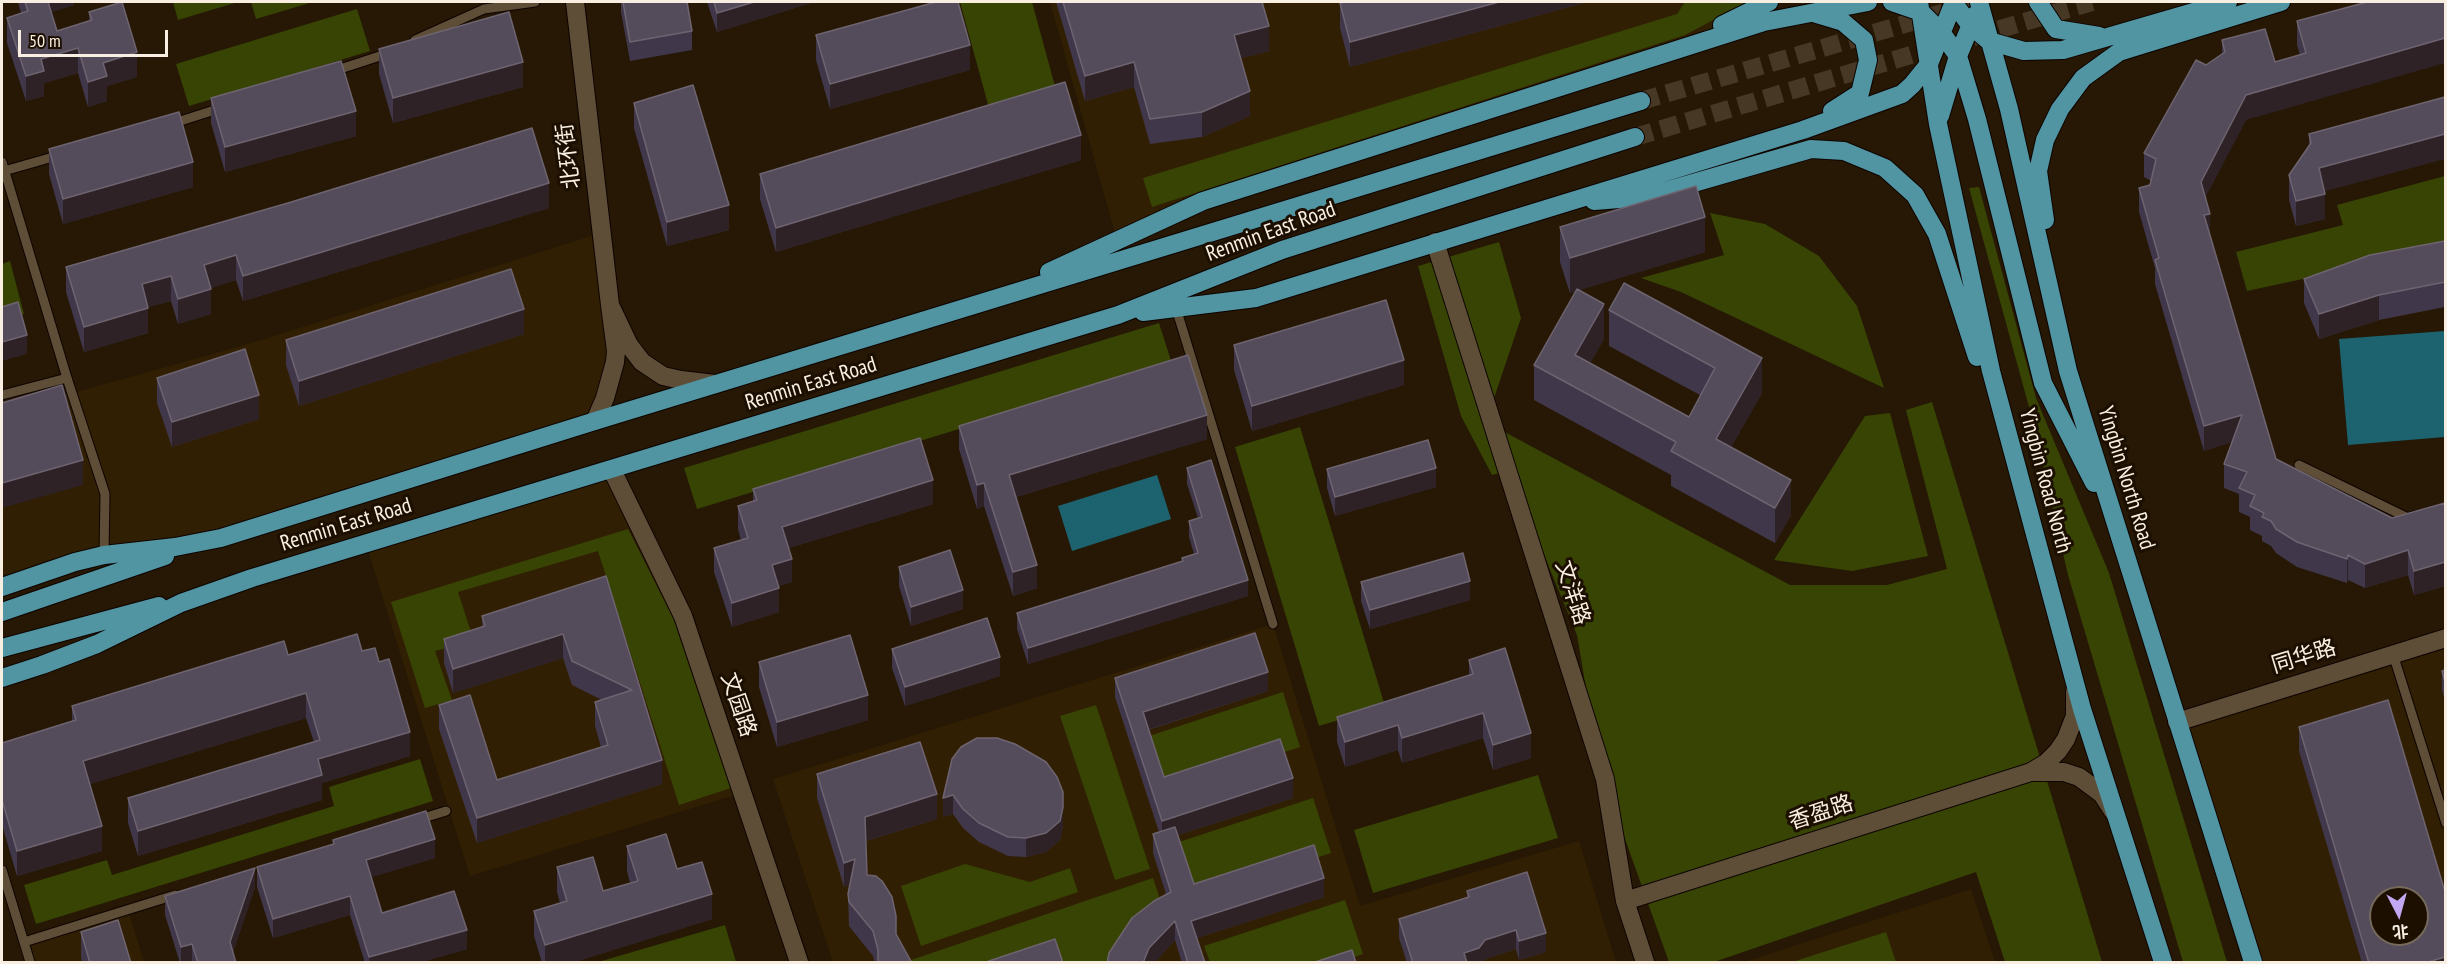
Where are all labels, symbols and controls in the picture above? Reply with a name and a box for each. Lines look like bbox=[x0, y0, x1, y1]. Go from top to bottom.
scale bar bbox=[21, 18, 171, 56]
text: 50 m bbox=[29, 29, 61, 52]
street label: 北环街 bbox=[552, 122, 586, 190]
street label: Renmin East Road bbox=[1203, 196, 1339, 268]
street label: Renmin East Road bbox=[742, 352, 880, 416]
street label: Yingbin North Road bbox=[2092, 403, 2160, 553]
street label: Yingbin Road North bbox=[2013, 406, 2077, 556]
street label: Renmin East Road bbox=[277, 493, 415, 557]
street label: 文洋路 bbox=[1549, 558, 1595, 628]
street label: 同华路 bbox=[2269, 635, 2339, 679]
street label: 文园路 bbox=[715, 670, 761, 740]
street label: 香盈路 bbox=[1786, 790, 1856, 836]
north arrow bbox=[2369, 886, 2429, 946]
text: 北 bbox=[2392, 921, 2410, 943]

